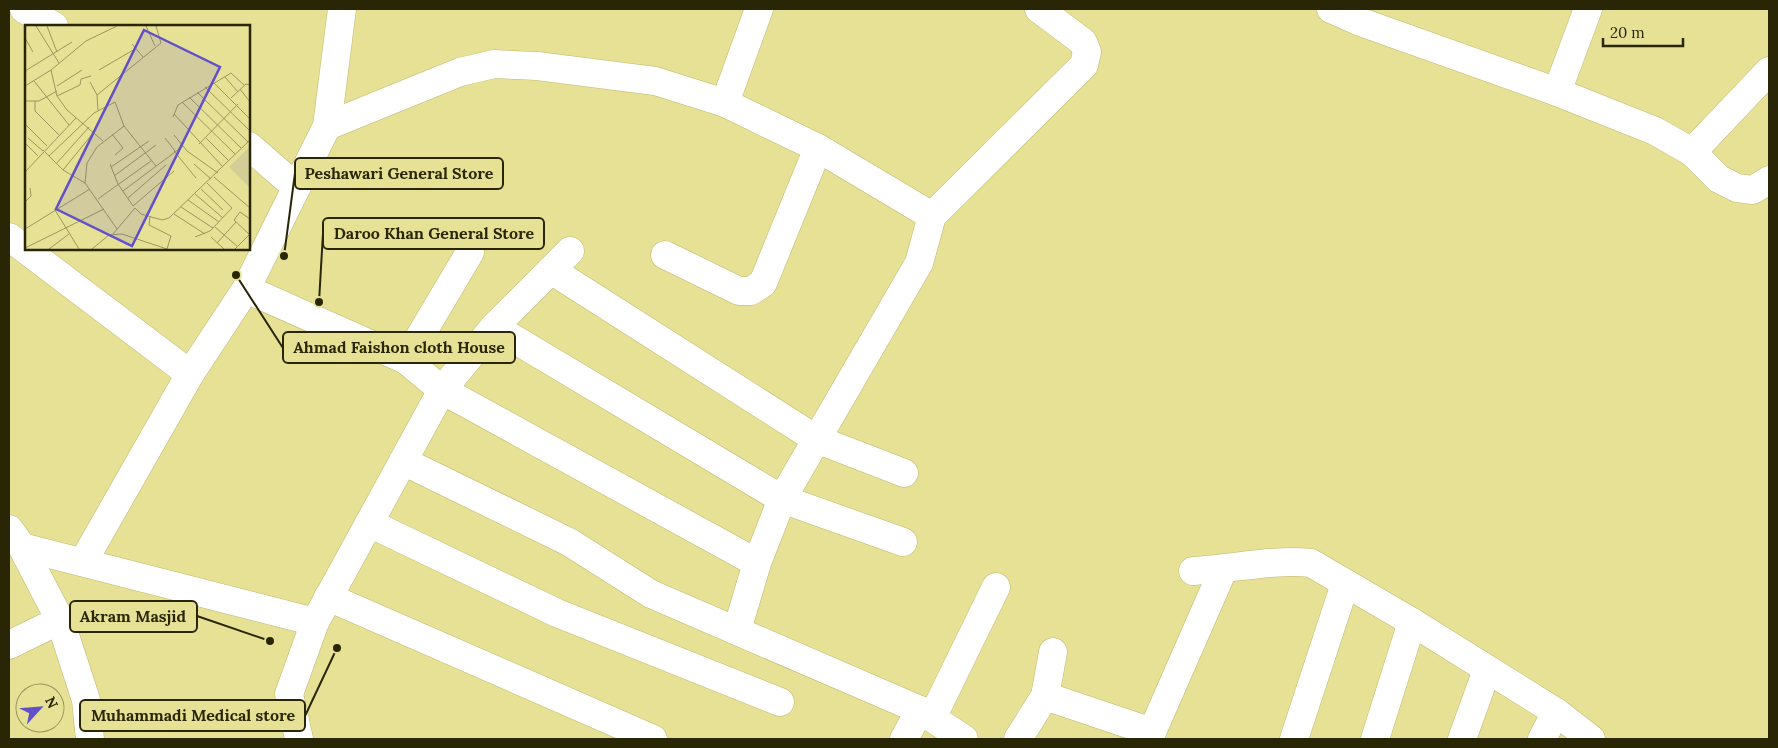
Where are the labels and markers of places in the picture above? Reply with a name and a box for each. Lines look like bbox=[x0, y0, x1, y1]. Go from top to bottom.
callout: Peshawari General Store bbox=[295, 158, 503, 189]
callout: Daroo Khan General Store bbox=[323, 218, 544, 249]
callout: Ahmad Faishon cloth House bbox=[283, 332, 515, 363]
callout: Akram Masjid bbox=[70, 601, 197, 632]
callout: Muhammadi Medical store bbox=[80, 700, 305, 731]

